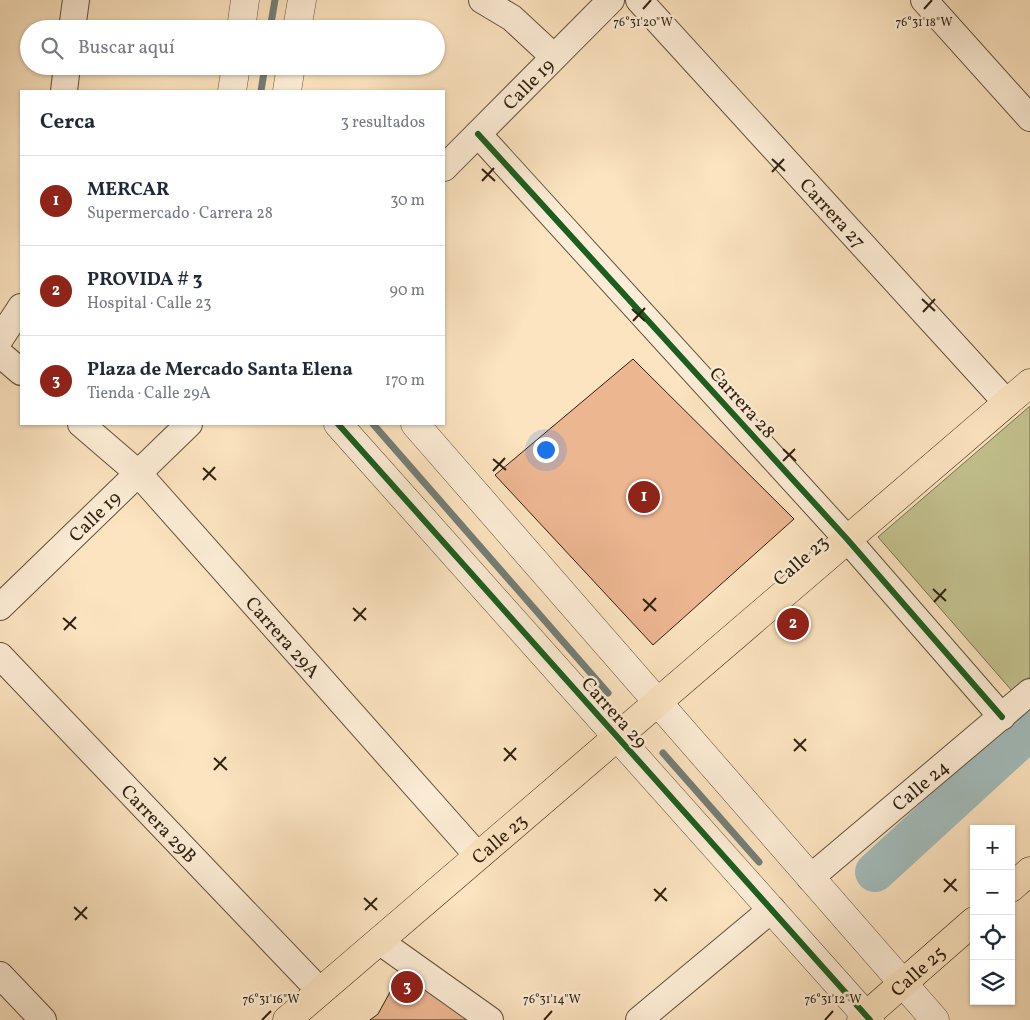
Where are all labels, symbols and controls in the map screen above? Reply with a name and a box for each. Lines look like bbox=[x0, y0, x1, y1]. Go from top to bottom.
text: 76°31'20"W bbox=[613, 15, 673, 31]
text: 76°31'18"W bbox=[895, 15, 953, 31]
search box bbox=[20, 20, 445, 75]
icon: search bbox=[38, 34, 66, 62]
text: Buscar aquí bbox=[78, 35, 175, 61]
street label: Calle 19 bbox=[498, 53, 561, 117]
text: Cerca bbox=[40, 108, 95, 137]
text: 3 resultados bbox=[341, 112, 425, 134]
street label: Carrera 27 bbox=[793, 173, 871, 255]
text: MERCAR bbox=[87, 177, 169, 203]
text: 1 bbox=[53, 190, 59, 212]
text: 30 m bbox=[390, 190, 425, 212]
text: Supermercado · Carrera 28 bbox=[87, 203, 273, 225]
text: PROVIDA # 3 bbox=[87, 267, 202, 293]
text: 2 bbox=[52, 280, 60, 302]
text: 90 m bbox=[389, 280, 425, 302]
text: Hospital · Calle 23 bbox=[87, 293, 211, 315]
text: Plaza de Mercado Santa Elena bbox=[87, 357, 353, 383]
street label: Carrera 28 bbox=[702, 362, 781, 445]
text: 3 bbox=[52, 370, 60, 392]
text: 170 m bbox=[385, 370, 425, 392]
text: Tienda · Calle 29A bbox=[87, 383, 211, 405]
your location bbox=[533, 437, 559, 463]
pin: 1 bbox=[628, 478, 660, 516]
street label: Calle 19 bbox=[64, 486, 127, 549]
street label: Calle 23 bbox=[768, 530, 835, 593]
street label: Carrera 29A bbox=[238, 591, 325, 685]
pin: 2 bbox=[777, 605, 809, 643]
street label: Carrera 29 bbox=[574, 672, 653, 755]
street label: Calle 24 bbox=[887, 755, 955, 818]
street label: Carrera 29B bbox=[114, 779, 202, 869]
street label: Calle 23 bbox=[467, 809, 533, 871]
map controls bbox=[970, 825, 1015, 1005]
button: + bbox=[970, 825, 1015, 870]
button: − bbox=[970, 870, 1015, 915]
button: locate bbox=[970, 915, 1015, 960]
street label: Calle 25 bbox=[886, 941, 952, 1003]
button: layers bbox=[970, 960, 1015, 1005]
pin: 3 bbox=[391, 968, 423, 1006]
text: 76°31'16"W bbox=[242, 992, 300, 1008]
text: 76°31'14"W bbox=[523, 992, 581, 1008]
text: 76°31'12"W bbox=[804, 992, 862, 1008]

